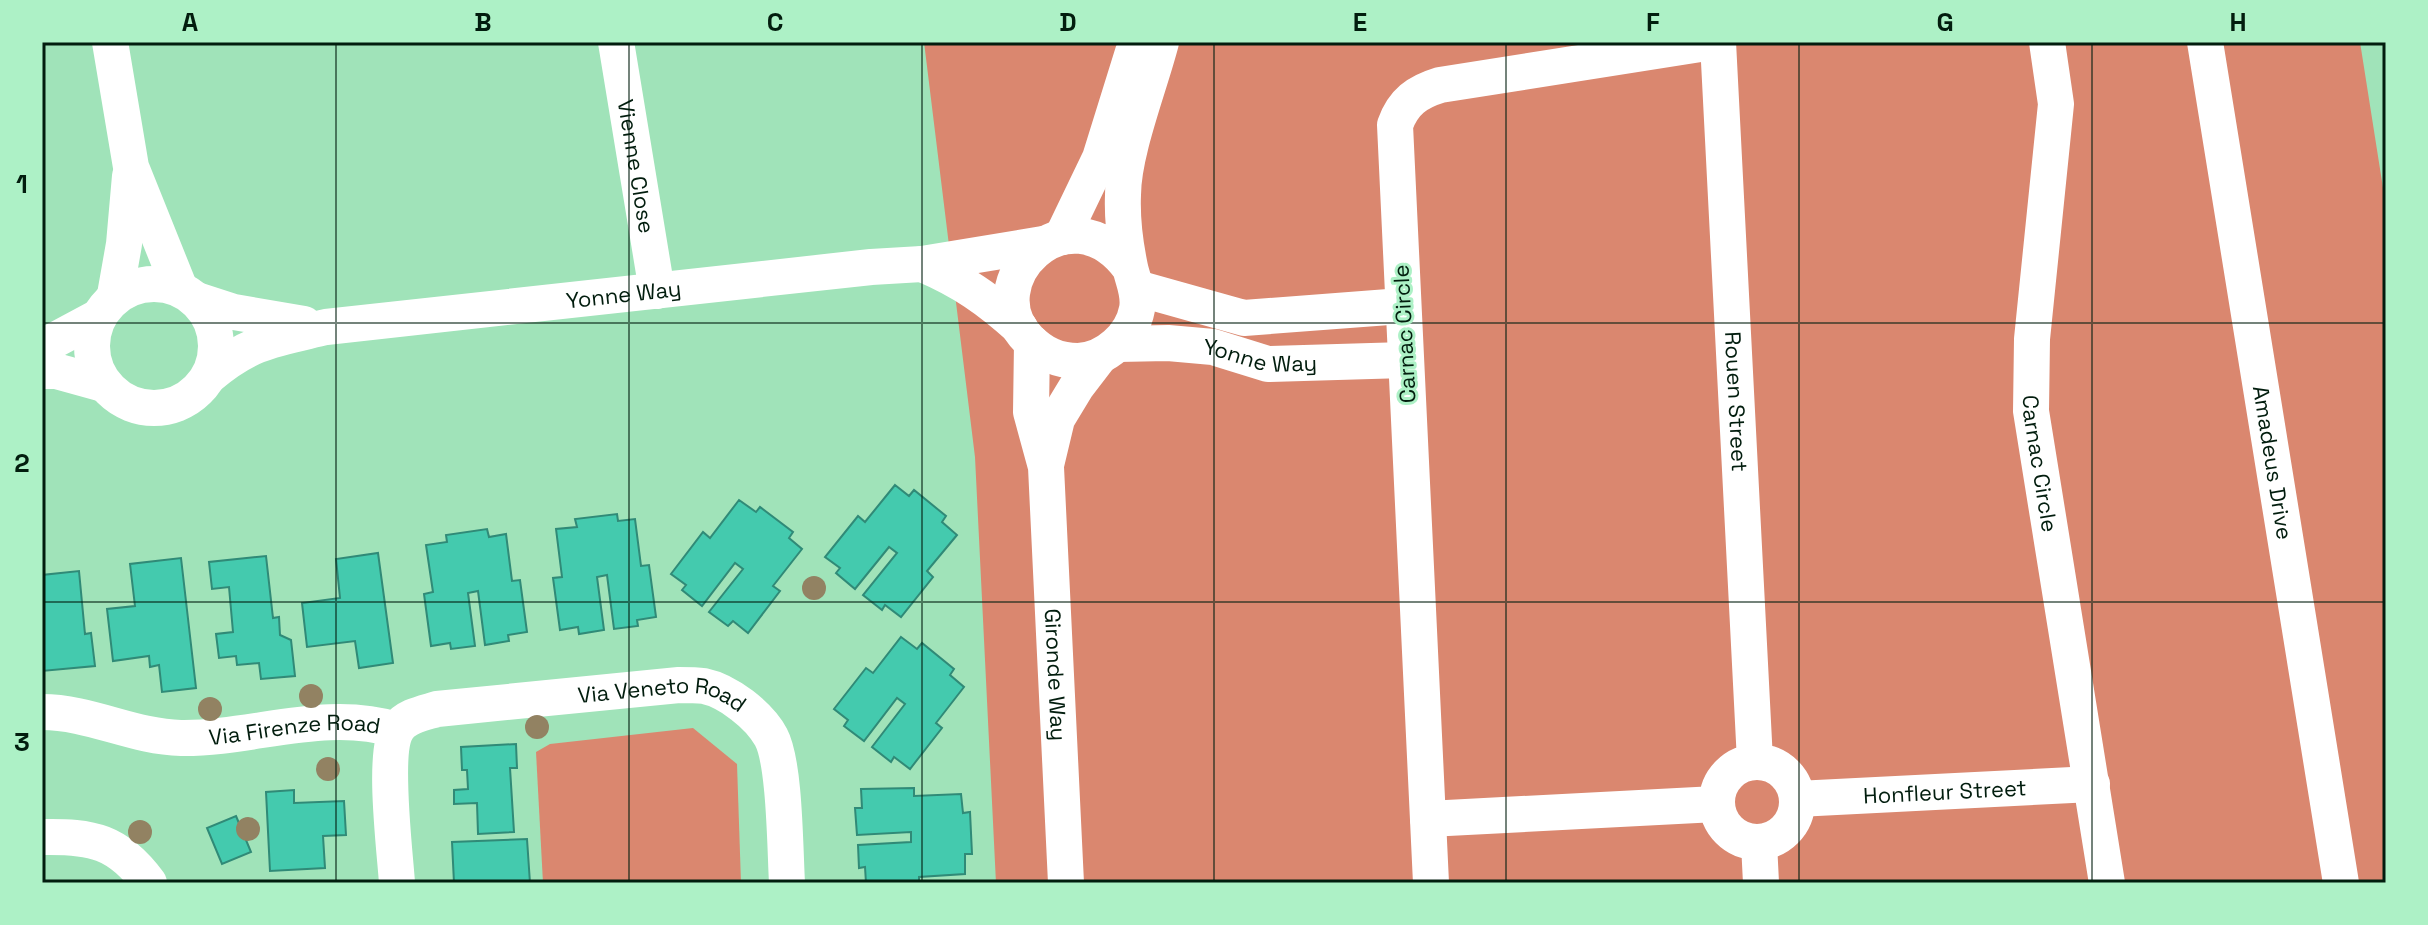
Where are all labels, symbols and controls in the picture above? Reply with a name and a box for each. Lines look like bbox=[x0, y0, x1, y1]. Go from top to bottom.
text: A bbox=[182, 5, 199, 39]
text: B bbox=[474, 5, 492, 39]
text: C bbox=[767, 5, 783, 39]
text: D bbox=[1059, 5, 1077, 39]
text: E bbox=[1353, 5, 1367, 39]
text: F bbox=[1646, 5, 1660, 39]
text: G bbox=[1936, 5, 1954, 39]
text: H bbox=[2229, 5, 2247, 39]
street label: Vienne Close bbox=[612, 97, 661, 235]
text: 1 bbox=[16, 167, 28, 201]
street label: Carnac Circle bbox=[1386, 264, 1422, 404]
street label: Yonne Way bbox=[565, 274, 683, 314]
street label: Rouen Street bbox=[1719, 331, 1754, 472]
street label: Yonne Way bbox=[1203, 332, 1317, 378]
street label: Amadeus Drive bbox=[2247, 383, 2299, 542]
street label: Carnac Circle bbox=[2017, 395, 2064, 534]
text: 2 bbox=[14, 446, 30, 480]
street label: Gironde Way bbox=[1039, 608, 1073, 742]
street label: Via Veneto Road bbox=[576, 671, 752, 718]
street label: Via Firenze Road bbox=[207, 708, 383, 751]
text: 3 bbox=[14, 725, 30, 759]
street label: Honfleur Street bbox=[1862, 773, 2027, 810]

